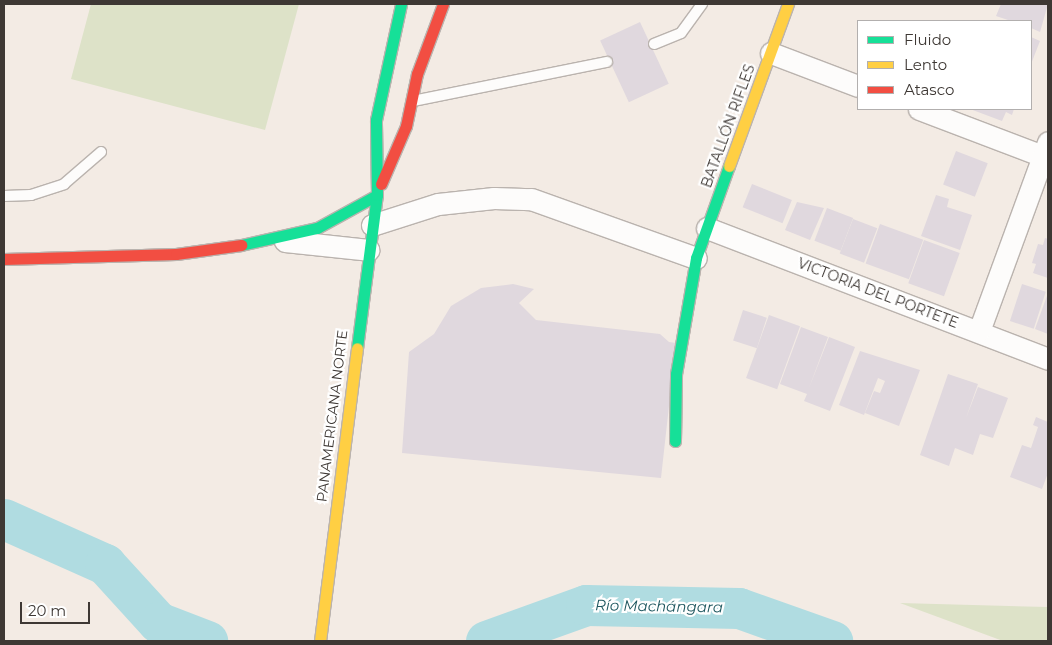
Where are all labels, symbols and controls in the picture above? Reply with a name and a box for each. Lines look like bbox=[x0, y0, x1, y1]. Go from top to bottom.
legend bbox=[857, 20, 1032, 110]
text: Fluido bbox=[904, 30, 951, 49]
text: Lento bbox=[904, 55, 947, 74]
street label: BATALLÓN RIFLES bbox=[698, 62, 758, 190]
text: Atasco bbox=[904, 80, 954, 99]
street label: VICTORIA DEL PORTETE bbox=[795, 255, 961, 331]
street label: PANAMERICANA NORTE bbox=[313, 329, 351, 503]
scale bar bbox=[22, 592, 92, 624]
water label: Río Machángara bbox=[595, 596, 723, 616]
text: 20 m bbox=[28, 601, 66, 620]

